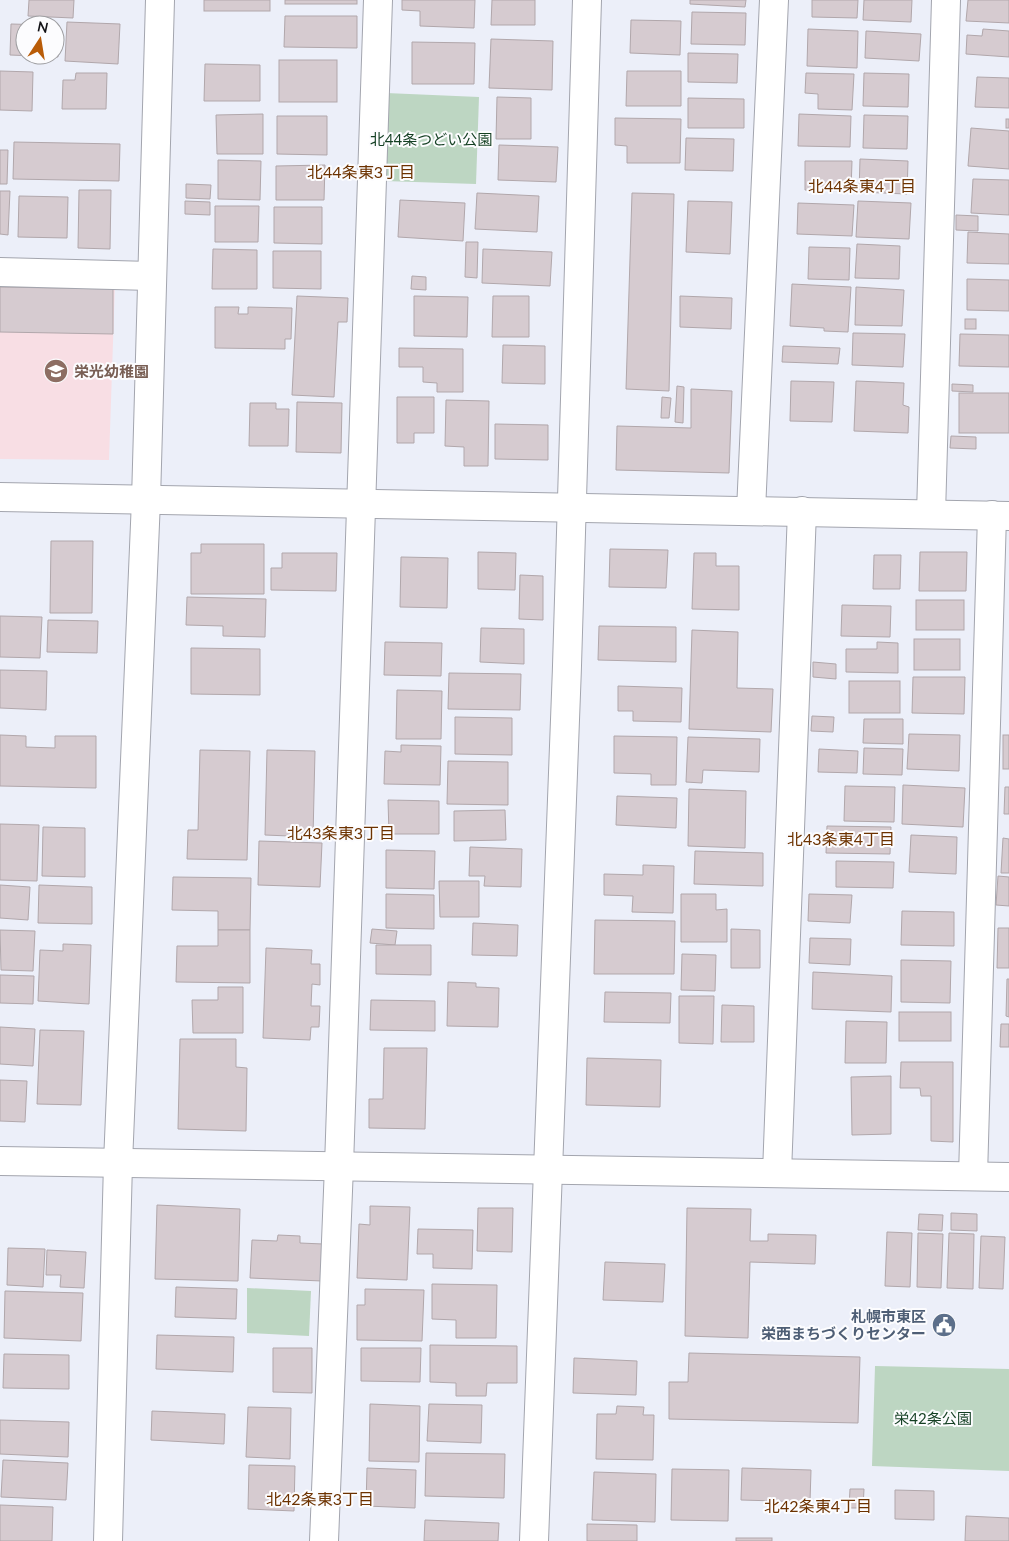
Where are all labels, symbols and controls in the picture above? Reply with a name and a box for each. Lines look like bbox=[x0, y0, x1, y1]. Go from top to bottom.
north arrow bbox=[15, 15, 65, 65]
text: N bbox=[36, 17, 50, 36]
park label: 北44条つどい公園 bbox=[370, 130, 492, 148]
district label: 北44条東3丁目 bbox=[307, 162, 415, 181]
district label: 北44条東4丁目 bbox=[808, 176, 916, 195]
school or university icon: 栄光幼稚園 bbox=[43, 358, 69, 384]
place label: 栄光幼稚園 bbox=[74, 362, 149, 380]
district label: 北43条東3丁目 bbox=[287, 823, 395, 842]
district label: 北43条東4丁目 bbox=[787, 829, 895, 848]
place label: 札幌市東区 栄西まちづくりセンター bbox=[761, 1307, 926, 1342]
public building icon: 札幌市東区 栄西まちづくりセンター bbox=[931, 1312, 957, 1338]
park label: 栄42条公園 bbox=[894, 1409, 972, 1427]
district label: 北42条東3丁目 bbox=[266, 1489, 374, 1508]
district label: 北42条東4丁目 bbox=[764, 1496, 872, 1515]

